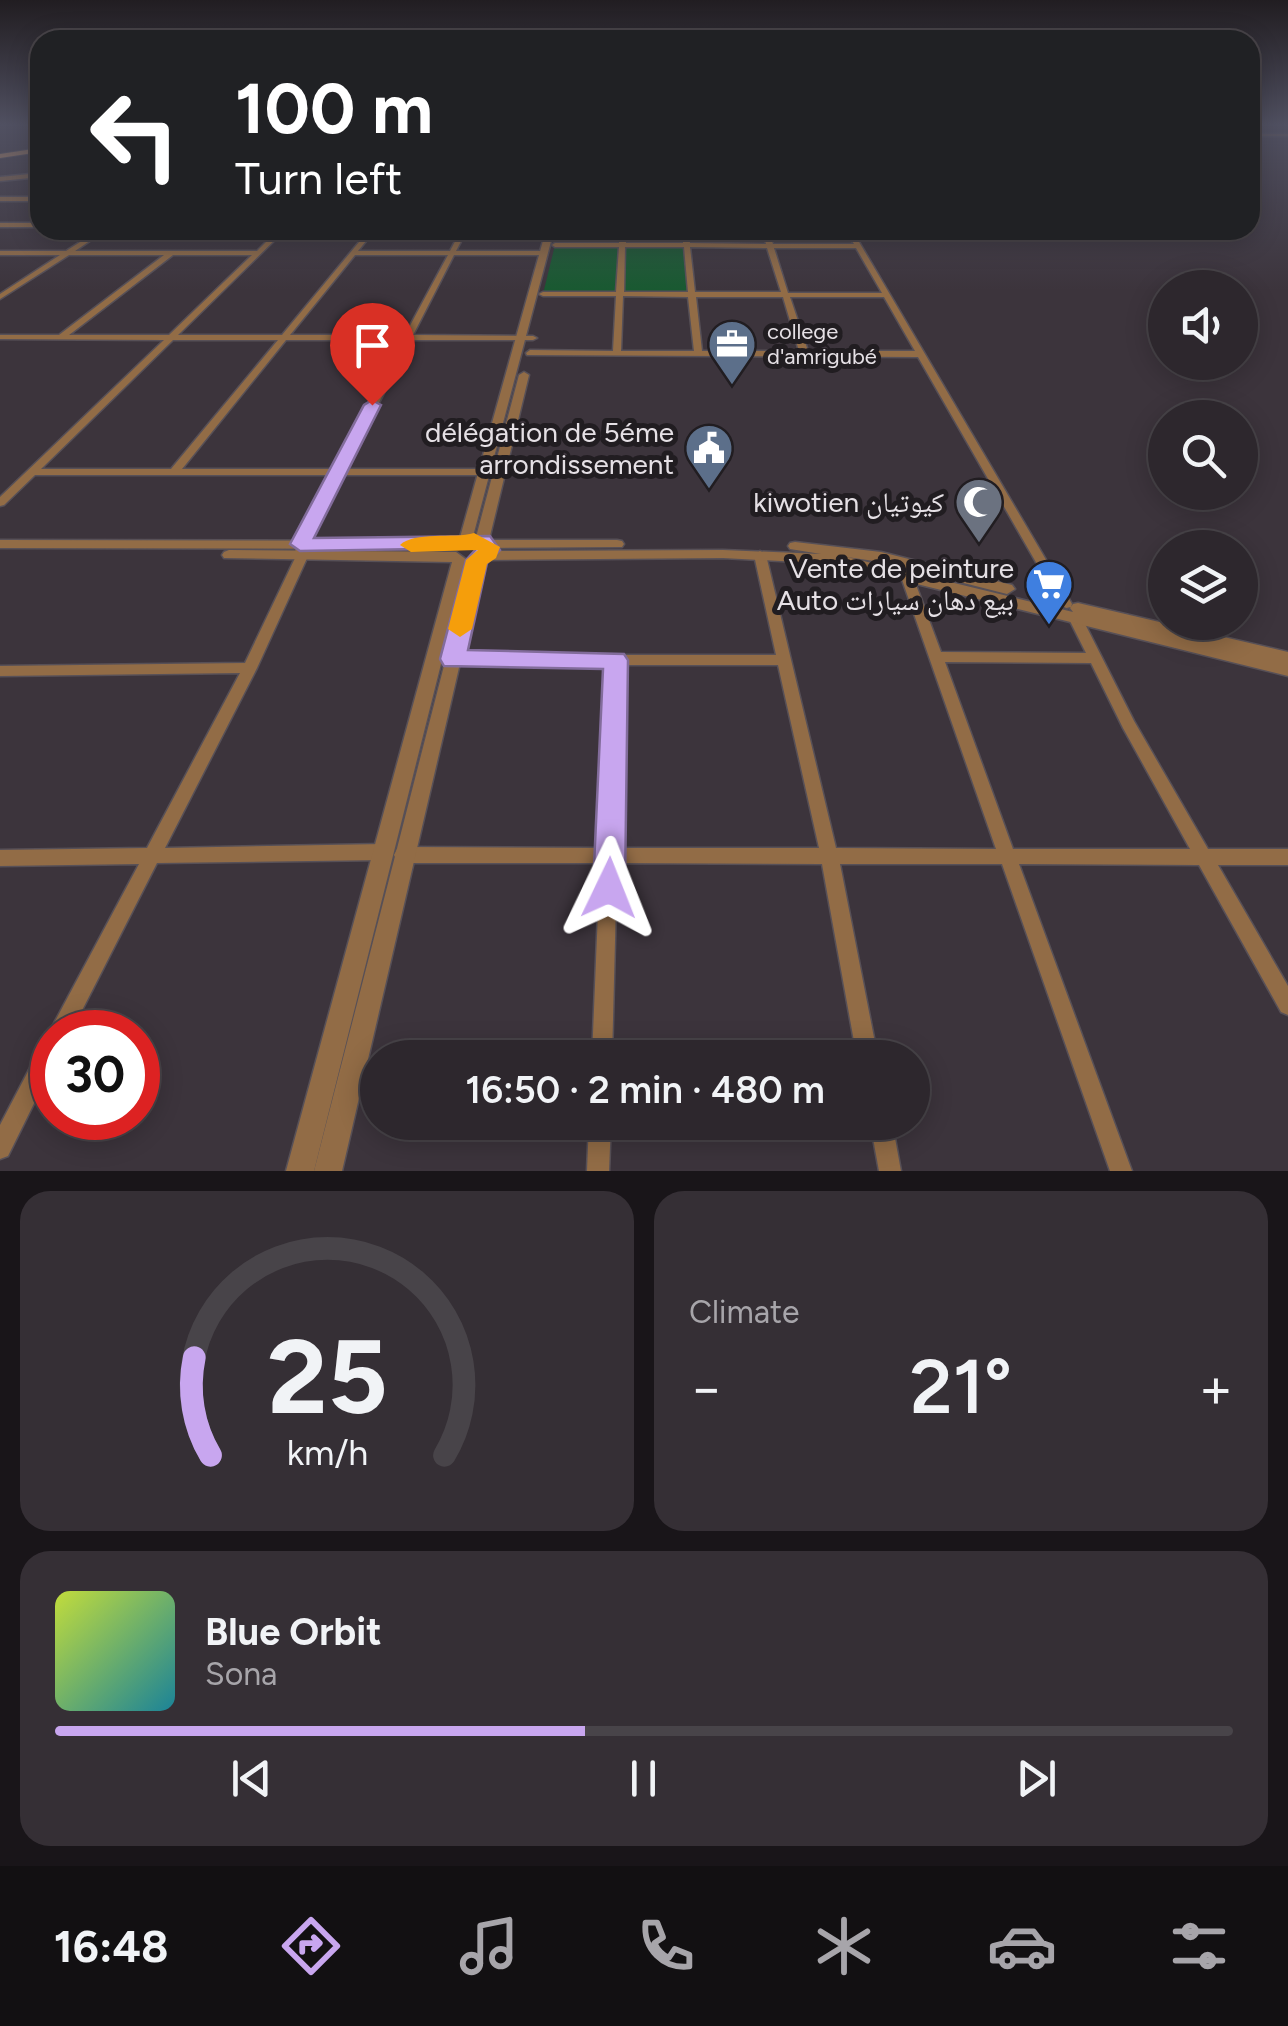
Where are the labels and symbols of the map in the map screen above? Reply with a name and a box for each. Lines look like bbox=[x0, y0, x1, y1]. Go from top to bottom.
pin bbox=[330, 303, 415, 406]
office icon: college d'amrigubé bbox=[706, 318, 758, 386]
place label: college d'amrigubé bbox=[767, 318, 877, 370]
place label: délégation de 5éme arrondissement bbox=[425, 415, 674, 481]
public building icon: délégation de 5éme arrondissement bbox=[683, 422, 735, 490]
mosque icon: kiwotien كيوتيان bbox=[953, 476, 1005, 544]
place label: kiwotien كيوتيان bbox=[753, 485, 944, 519]
place label: Vente de peinture Auto بيع دهان سيارات bbox=[777, 551, 1014, 618]
supermarket icon: Vente de peinture Auto بيع دهان سيارات bbox=[1023, 558, 1075, 626]
position arrow bbox=[557, 836, 661, 940]
speed limit sign: 30 bbox=[30, 1010, 160, 1140]

